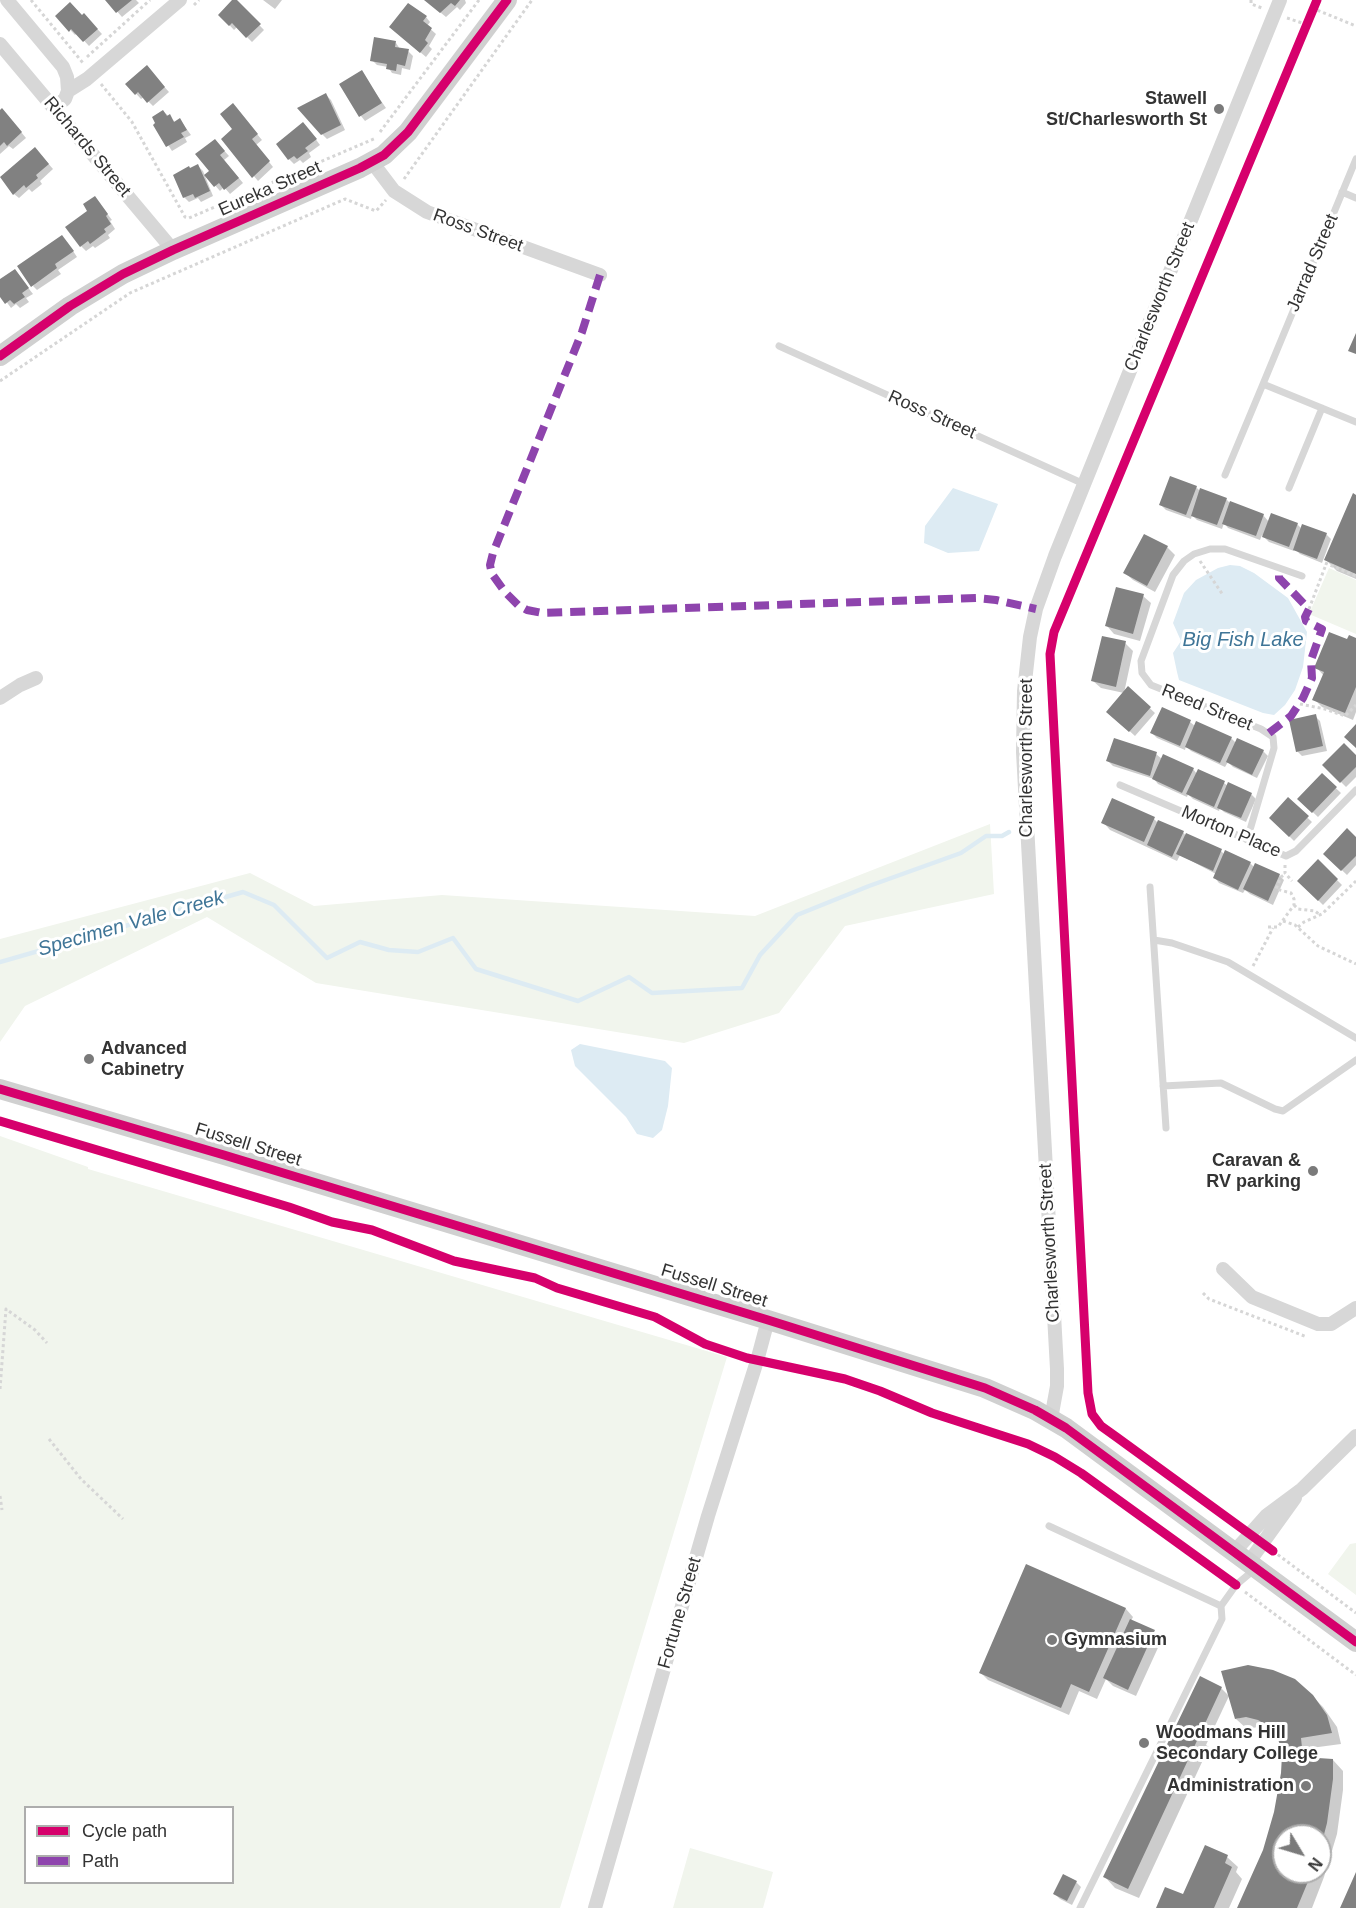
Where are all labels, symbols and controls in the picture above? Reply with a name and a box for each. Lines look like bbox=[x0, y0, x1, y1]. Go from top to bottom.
place label: Stawell St/Charlesworth St bbox=[1046, 88, 1207, 130]
street label: Richards Street bbox=[39, 93, 135, 201]
marker: Stawell St/Charlesworth St bbox=[1212, 102, 1226, 116]
street label: Eureka Street bbox=[215, 157, 325, 221]
street label: Ross Street bbox=[430, 205, 526, 257]
street label: Jarrad Street bbox=[1283, 211, 1343, 315]
street label: Charlesworth Street bbox=[1120, 219, 1200, 375]
street label: Ross Street bbox=[885, 386, 979, 444]
water label: Big Fish Lake bbox=[1182, 628, 1304, 652]
street label: Charlesworth Street bbox=[1016, 678, 1038, 838]
street label: Reed Street bbox=[1158, 680, 1256, 736]
street label: Morton Place bbox=[1178, 801, 1284, 863]
water label: Specimen Vale Creek bbox=[35, 886, 227, 962]
place label: Advanced Cabinetry bbox=[101, 1038, 187, 1080]
marker: Advanced Cabinetry bbox=[82, 1052, 96, 1066]
street label: Fussell Street bbox=[192, 1119, 304, 1171]
place label: Caravan & RV parking bbox=[1206, 1150, 1301, 1192]
street label: Charlesworth Street bbox=[1035, 1163, 1065, 1323]
marker: Caravan & RV parking bbox=[1306, 1164, 1320, 1178]
street label: Fussell Street bbox=[658, 1260, 770, 1312]
street label: Fortune Street bbox=[654, 1555, 706, 1671]
place label: Gymnasium bbox=[1064, 1629, 1167, 1651]
marker: Gymnasium bbox=[1045, 1633, 1059, 1647]
place label: Woodmans Hill Secondary College bbox=[1156, 1722, 1318, 1764]
marker: Woodmans Hill Secondary College bbox=[1137, 1736, 1151, 1750]
place label: Administration bbox=[1167, 1775, 1294, 1797]
marker: Administration bbox=[1299, 1779, 1313, 1793]
legend bbox=[24, 1806, 234, 1884]
text: Cycle path bbox=[82, 1821, 167, 1841]
north arrow bbox=[1272, 1824, 1332, 1884]
text: Path bbox=[82, 1851, 119, 1871]
text: N bbox=[1305, 1854, 1325, 1874]

